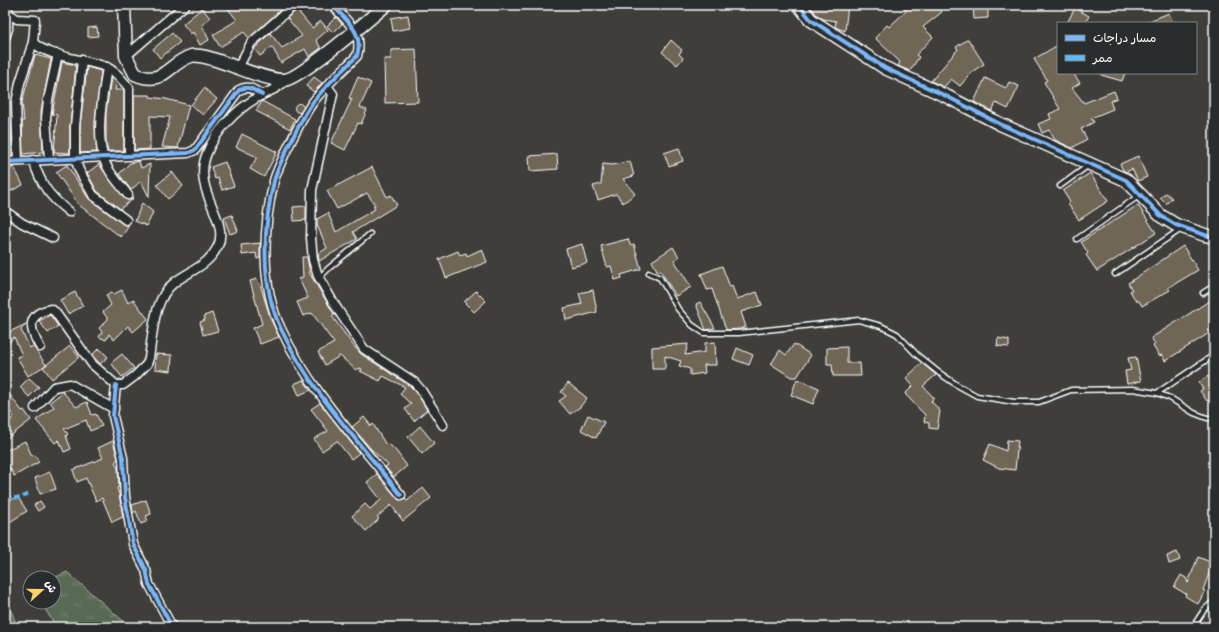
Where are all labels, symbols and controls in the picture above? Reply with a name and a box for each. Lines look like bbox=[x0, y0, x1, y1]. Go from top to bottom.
legend bbox=[1057, 22, 1197, 74]
text: مسار دراجات bbox=[1093, 27, 1156, 49]
text: ممر bbox=[1092, 47, 1112, 69]
north arrow bbox=[22, 570, 62, 610]
text: ش bbox=[40, 578, 62, 596]

